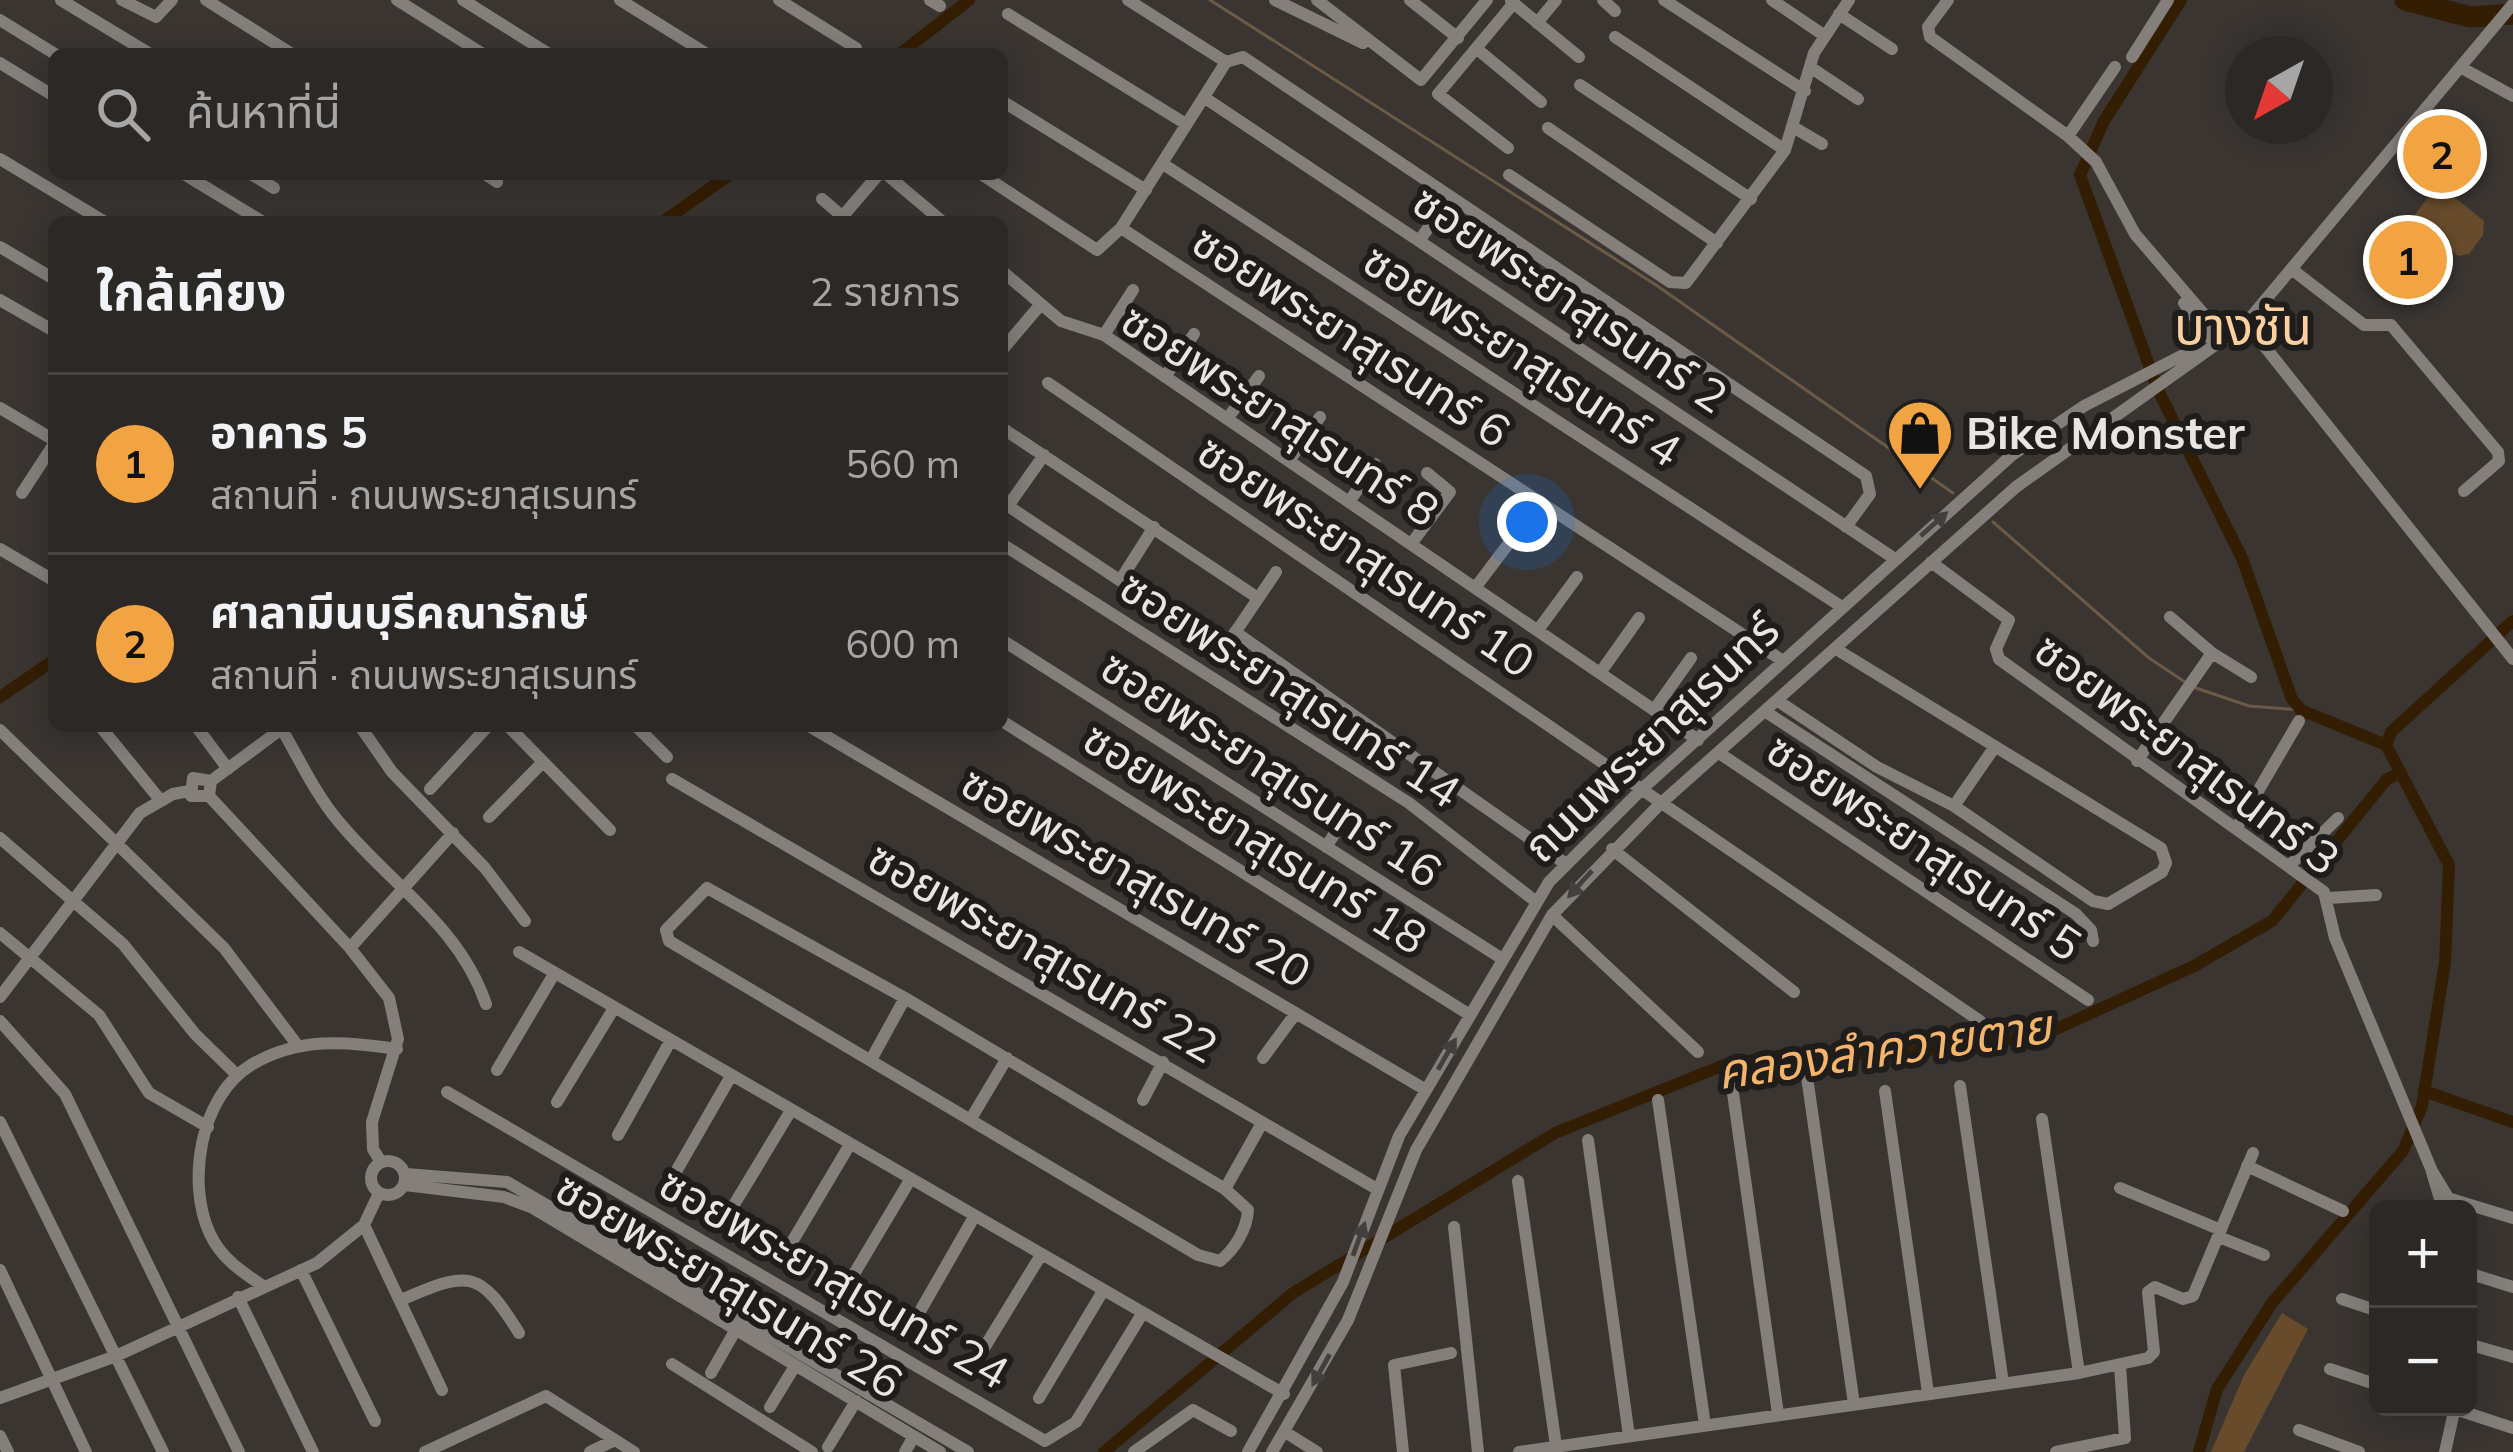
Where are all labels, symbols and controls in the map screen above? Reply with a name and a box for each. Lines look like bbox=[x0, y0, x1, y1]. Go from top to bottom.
north arrow bbox=[2225, 36, 2333, 144]
search box bbox=[48, 48, 1008, 180]
icon: search bbox=[90, 81, 156, 147]
text: ค้นหาที่นี่ bbox=[186, 83, 341, 139]
pin: 2 bbox=[2403, 109, 2481, 199]
street label: ซอยพระยาสุเรนทร์ 2 bbox=[1402, 172, 1738, 425]
street label: ซอยพระยาสุเรนทร์ 6 bbox=[1182, 212, 1521, 459]
pin: 1 bbox=[2369, 215, 2447, 305]
street label: ซอยพระยาสุเรนทร์ 4 bbox=[1353, 231, 1692, 478]
text: ใกล้เคียง bbox=[96, 259, 286, 323]
text: 2 รายการ bbox=[810, 267, 960, 316]
street label: ซอยพระยาสุเรนทร์ 8 bbox=[1111, 291, 1450, 538]
district label: บางชัน bbox=[2174, 293, 2312, 357]
shop icon: Bike Monster bbox=[1885, 398, 1955, 492]
text: อาคาร 5 bbox=[210, 403, 368, 459]
place label: Bike Monster bbox=[1966, 404, 2245, 460]
street label: ซอยพระยาสุเรนทร์ 10 bbox=[1187, 422, 1546, 689]
text: 1 bbox=[123, 439, 147, 488]
text: 560 m bbox=[845, 439, 960, 488]
text: สถานที่ · ถนนพระยาสุเรนทร์ bbox=[210, 470, 637, 519]
your location bbox=[1497, 492, 1557, 552]
one-way arrow bbox=[1919, 511, 1948, 538]
street label: ซอยพระยาสุเรนทร์ 14 bbox=[1109, 557, 1471, 820]
text: ศาลามีนบุรีคณารักษ์ bbox=[210, 583, 588, 639]
street label: ถนนพระยาสุเรนทร์ bbox=[1511, 601, 1791, 874]
text: 2 bbox=[123, 619, 147, 668]
text: 600 m bbox=[845, 619, 960, 668]
street label: ซอยพระยาสุเรนทร์ 3 bbox=[2023, 620, 2351, 887]
street label: ซอยพระยาสุเรนทร์ 16 bbox=[1090, 637, 1452, 900]
text: สถานที่ · ถนนพระยาสุเรนทร์ bbox=[210, 650, 637, 699]
street label: ซอยพระยาสุเรนทร์ 18 bbox=[1073, 709, 1438, 966]
street label: ซอยพระยาสุเรนทร์ 5 bbox=[1756, 720, 2092, 973]
street label: ซอยพระยาสุเรนทร์ 20 bbox=[951, 753, 1321, 1000]
street label: ซอยพระยาสุเรนทร์ 22 bbox=[858, 828, 1228, 1075]
one-way arrow bbox=[1567, 869, 1594, 898]
water label: คลองลำควายตาย bbox=[1713, 994, 2058, 1101]
one-way arrow bbox=[1436, 1037, 1457, 1071]
street label: ซอยพระยาสุเรนทร์ 24 bbox=[649, 1154, 1019, 1401]
street label: ซอยพระยาสุเรนทร์ 26 bbox=[546, 1159, 913, 1411]
map controls bbox=[2369, 1200, 2477, 1416]
button: + bbox=[2369, 1200, 2477, 1308]
one-way arrow bbox=[1351, 1220, 1369, 1256]
button: − bbox=[2369, 1308, 2477, 1416]
one-way arrow bbox=[1311, 1353, 1332, 1388]

